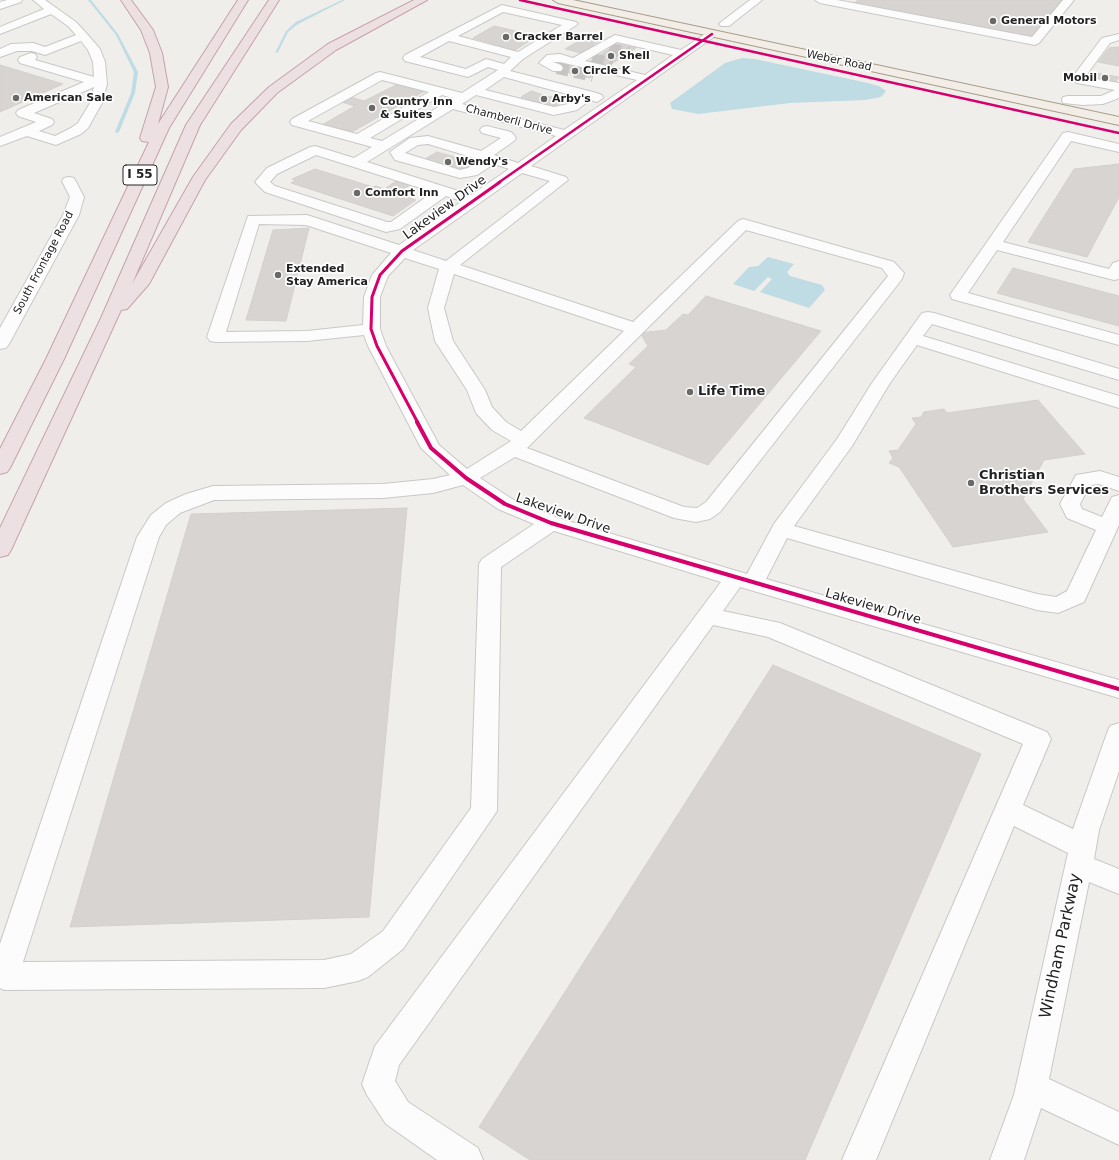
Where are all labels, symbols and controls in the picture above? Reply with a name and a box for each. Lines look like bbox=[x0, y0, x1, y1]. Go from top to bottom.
place label: General Motors bbox=[1001, 14, 1097, 28]
marker: General Motors bbox=[988, 16, 998, 26]
place label: Cracker Barrel bbox=[514, 30, 603, 44]
marker: Cracker Barrel bbox=[501, 32, 511, 42]
street label: Weber Road bbox=[805, 48, 873, 74]
place label: Shell bbox=[619, 49, 650, 63]
marker: Shell bbox=[606, 51, 616, 61]
place label: Circle K bbox=[583, 64, 630, 78]
marker: Circle K bbox=[570, 66, 580, 76]
place label: Mobil bbox=[1063, 71, 1097, 85]
marker: Mobil bbox=[1100, 73, 1110, 83]
place label: American Sale bbox=[24, 91, 113, 105]
place label: Arby's bbox=[552, 92, 591, 106]
marker: American Sale bbox=[11, 93, 21, 103]
marker: Arby's bbox=[539, 94, 549, 104]
place label: Country Inn & Suites bbox=[380, 95, 453, 121]
street label: Chamberli Drive bbox=[464, 102, 554, 138]
marker: Country Inn & Suites bbox=[367, 103, 377, 113]
place label: Wendy's bbox=[456, 155, 508, 169]
marker: Wendy's bbox=[443, 157, 453, 167]
road number: I 55 bbox=[123, 165, 157, 185]
street label: Lakeview Drive bbox=[400, 173, 490, 243]
place label: Comfort Inn bbox=[365, 186, 439, 200]
marker: Comfort Inn bbox=[352, 188, 362, 198]
street label: South Frontage Road bbox=[11, 209, 77, 317]
place label: Extended Stay America bbox=[286, 262, 368, 288]
marker: Extended Stay America bbox=[273, 270, 283, 280]
place label: Life Time bbox=[698, 384, 765, 400]
marker: Life Time bbox=[685, 387, 695, 397]
place label: Christian Brothers Services bbox=[979, 468, 1109, 499]
marker: Christian Brothers Services bbox=[966, 478, 976, 488]
street label: Lakeview Drive bbox=[514, 491, 612, 537]
street label: Lakeview Drive bbox=[823, 586, 923, 628]
street label: Windham Parkway bbox=[1036, 872, 1086, 1020]

